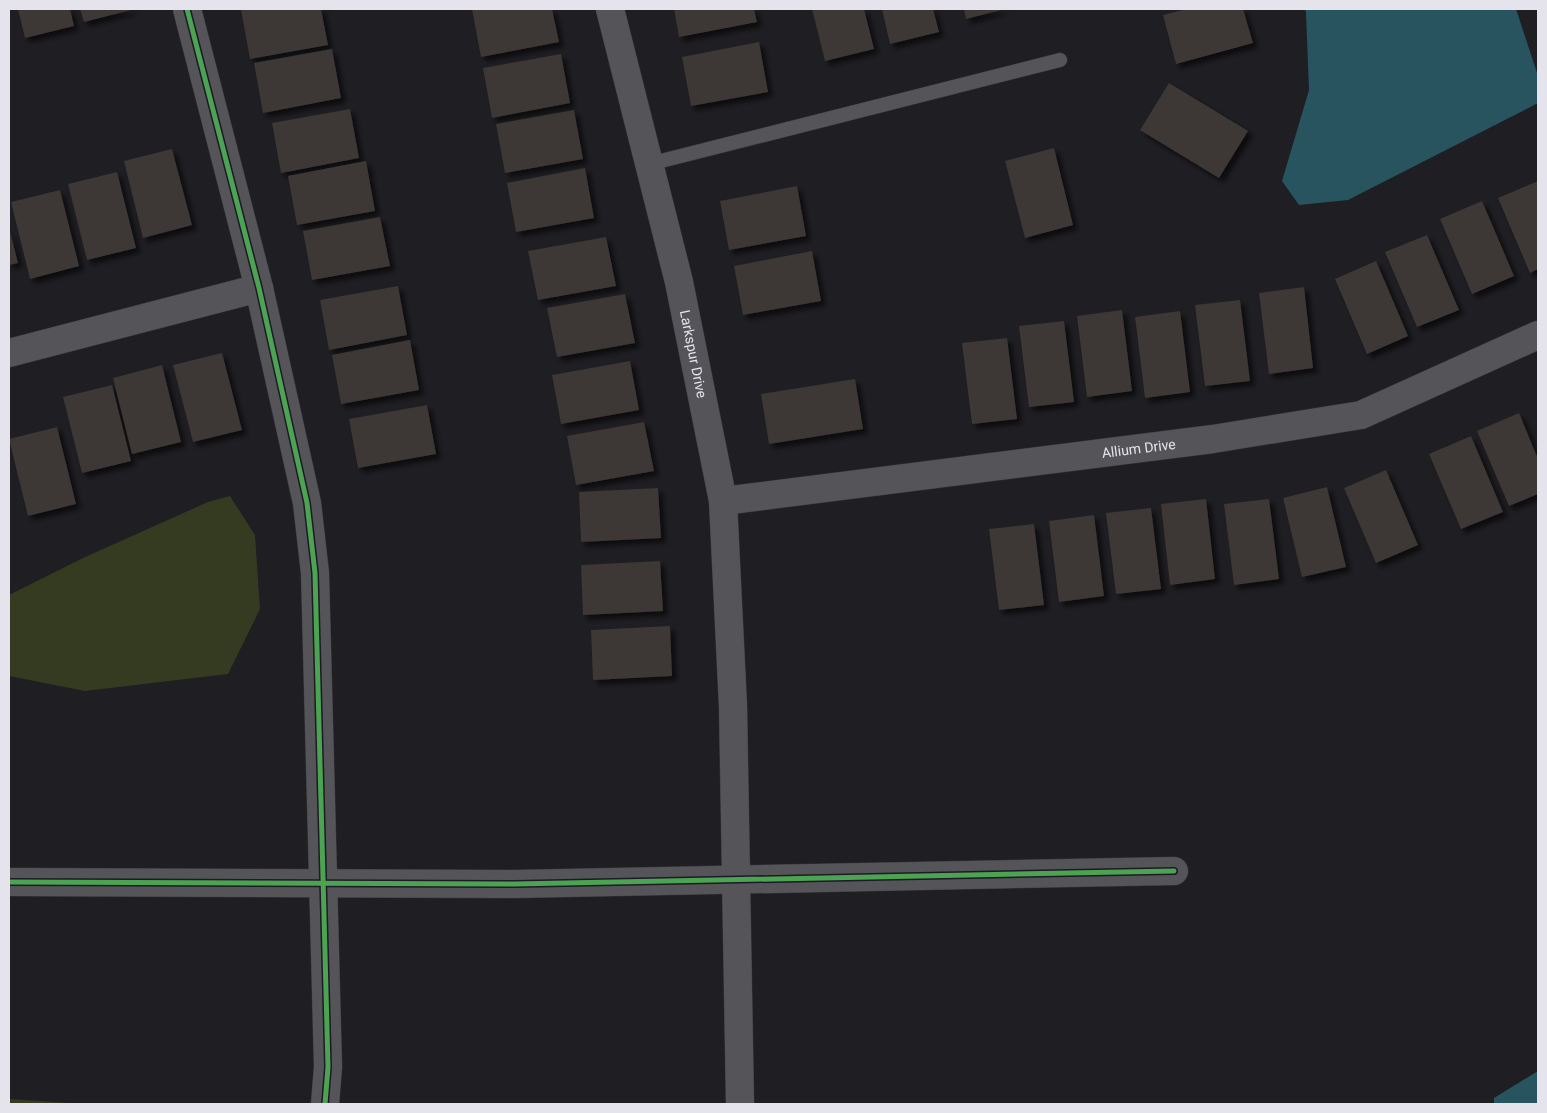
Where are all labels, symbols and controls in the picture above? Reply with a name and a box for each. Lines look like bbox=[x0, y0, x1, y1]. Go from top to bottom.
street label: Larkspur Drive bbox=[677, 308, 710, 399]
street label: Allium Drive bbox=[1101, 436, 1177, 461]

